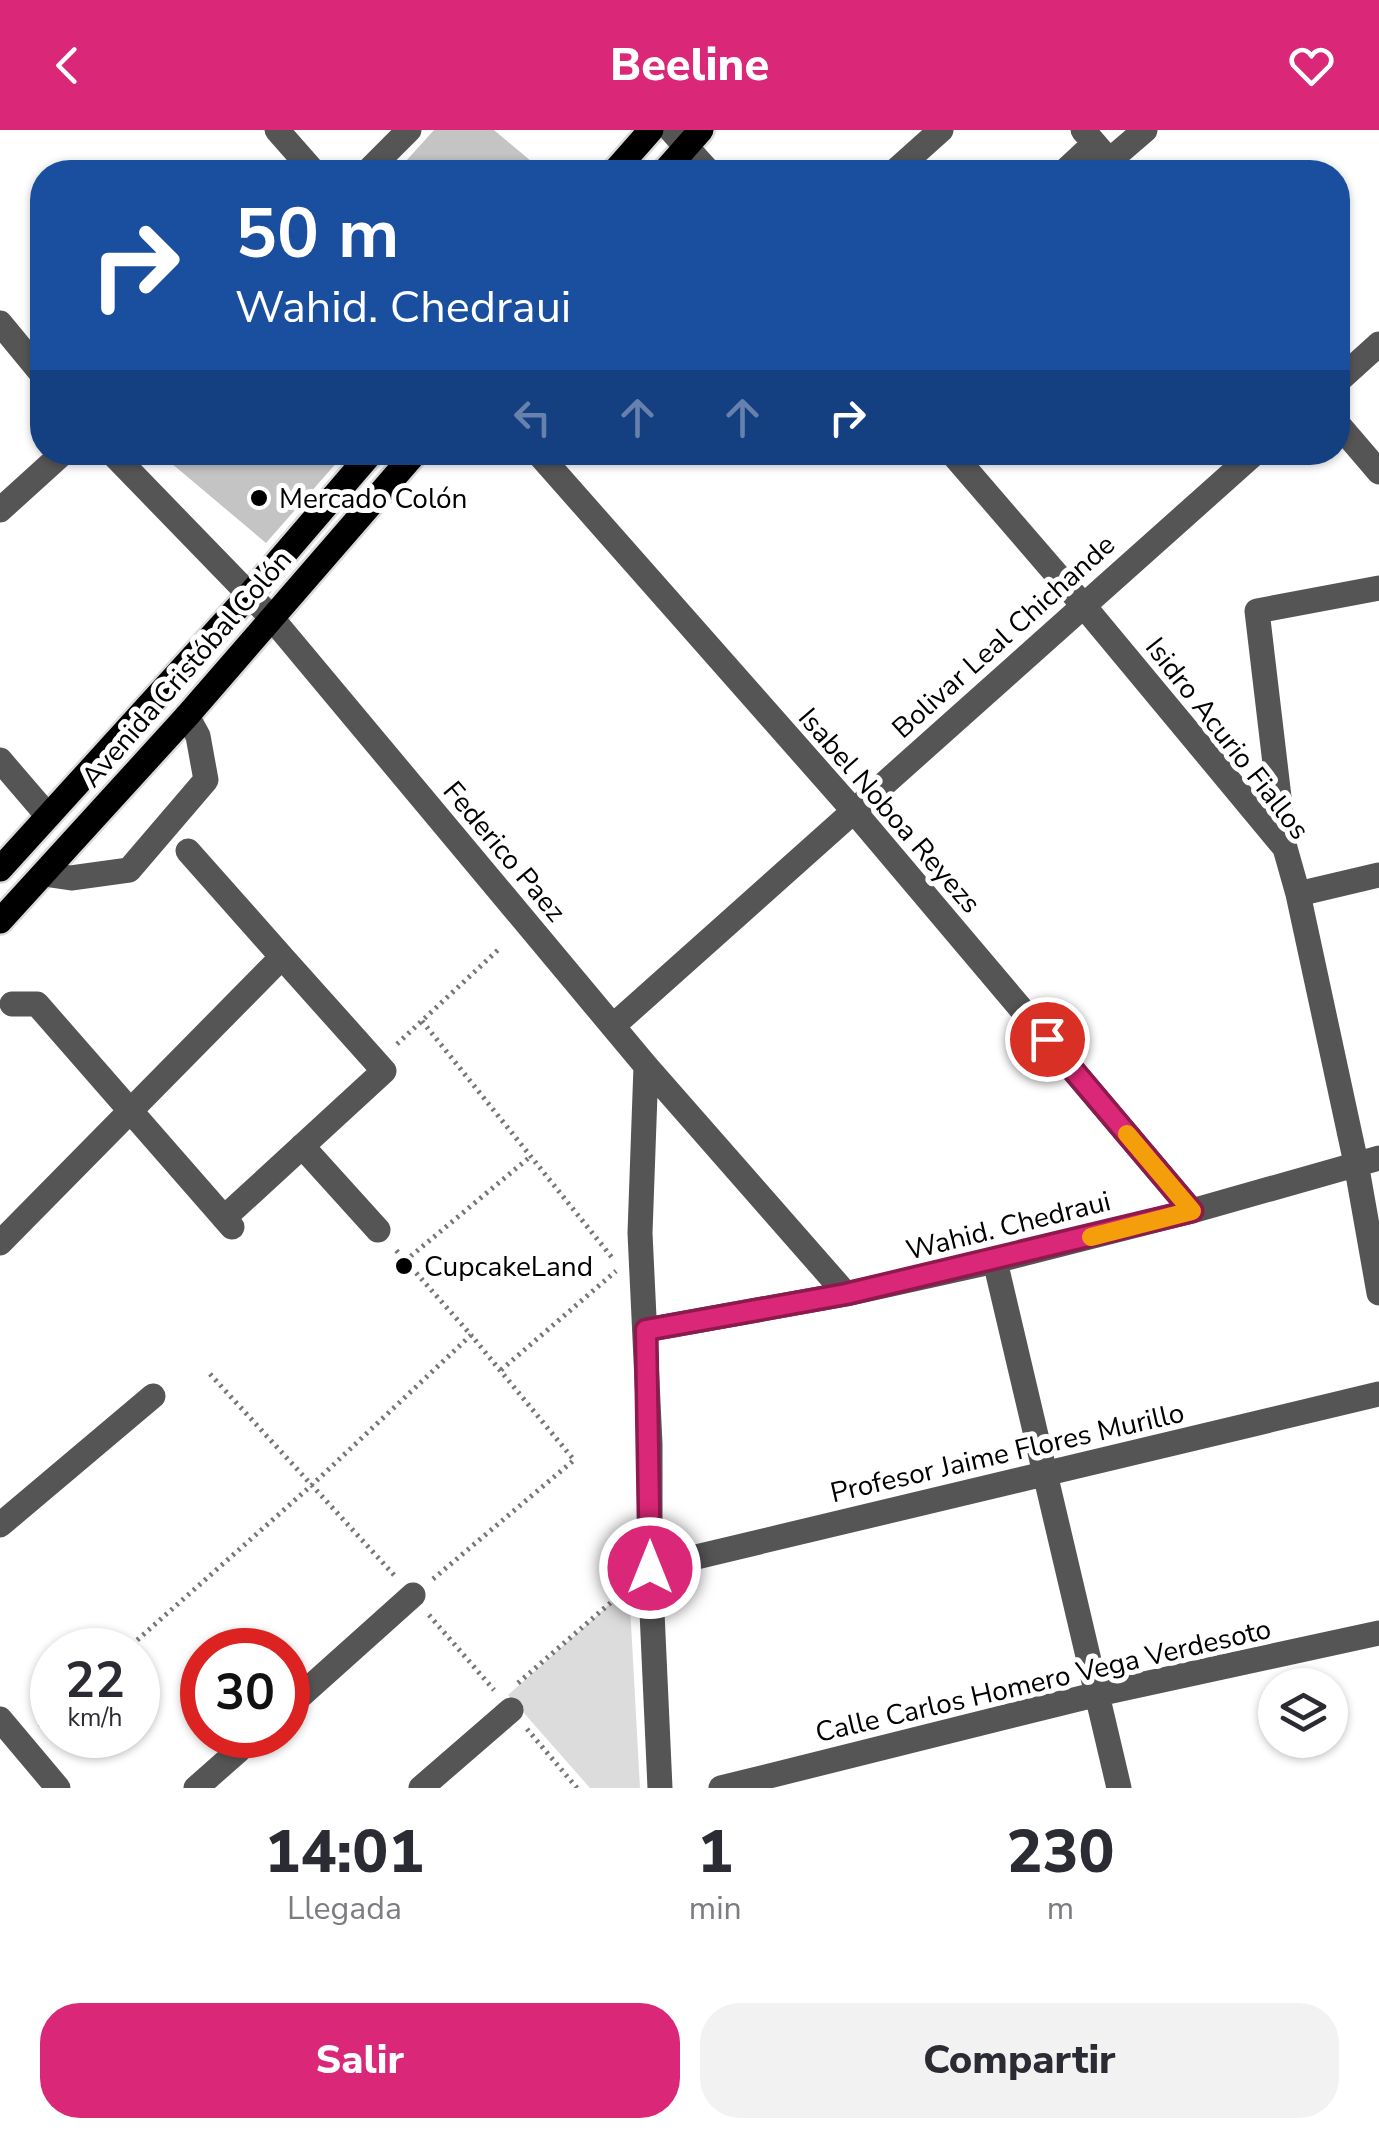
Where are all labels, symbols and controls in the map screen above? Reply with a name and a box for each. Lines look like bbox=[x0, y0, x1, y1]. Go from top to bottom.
text: Beeline bbox=[610, 35, 769, 96]
icon: back bbox=[40, 38, 95, 93]
icon: heart bbox=[1284, 38, 1339, 93]
text: 50 m bbox=[235, 186, 399, 282]
icon: right bbox=[70, 200, 200, 330]
text: Wahid. Chedraui bbox=[235, 277, 571, 338]
icon: left bbox=[505, 390, 560, 445]
icon: ahead bbox=[610, 390, 665, 445]
icon: ahead bbox=[715, 390, 770, 445]
icon: right bbox=[820, 390, 875, 445]
place label: Mercado Colón bbox=[279, 480, 468, 518]
marker: Mercado Colón bbox=[248, 487, 270, 509]
street label: Bolivar Leal Chichande bbox=[884, 526, 1123, 747]
street label: Avenida Cristóbal Colón bbox=[73, 542, 301, 796]
street label: Isidro Acurio Fiallos bbox=[1136, 630, 1318, 847]
street label: Isabel Noboa Reyezs bbox=[789, 700, 989, 922]
street label: Federico Paez bbox=[434, 773, 574, 930]
pin bbox=[1005, 997, 1090, 1082]
icon: arrive bbox=[1020, 1012, 1075, 1067]
street label: Wahid. Chedraui bbox=[902, 1182, 1114, 1270]
place label: CupcakeLand bbox=[424, 1248, 593, 1286]
marker: CupcakeLand bbox=[393, 1255, 415, 1277]
street label: Profesor Jaime Flores Murillo bbox=[827, 1394, 1188, 1512]
position arrow bbox=[598, 1516, 702, 1620]
street label: Calle Carlos Homero Vega Verdesoto bbox=[812, 1610, 1275, 1752]
speed limit sign: 30 bbox=[180, 1628, 310, 1758]
text: 22 bbox=[65, 1646, 125, 1715]
map controls bbox=[1258, 1668, 1348, 1758]
button: layers bbox=[1258, 1668, 1348, 1758]
text: km/h bbox=[67, 1701, 123, 1735]
text: 14:01 bbox=[265, 1811, 424, 1893]
text: 1 bbox=[697, 1811, 733, 1893]
text: 230 bbox=[1006, 1811, 1114, 1893]
text: Llegada bbox=[287, 1887, 402, 1930]
text: min bbox=[689, 1887, 742, 1930]
text: m bbox=[1047, 1887, 1074, 1930]
button: Salir bbox=[40, 2003, 680, 2118]
button: Compartir bbox=[700, 2003, 1339, 2118]

